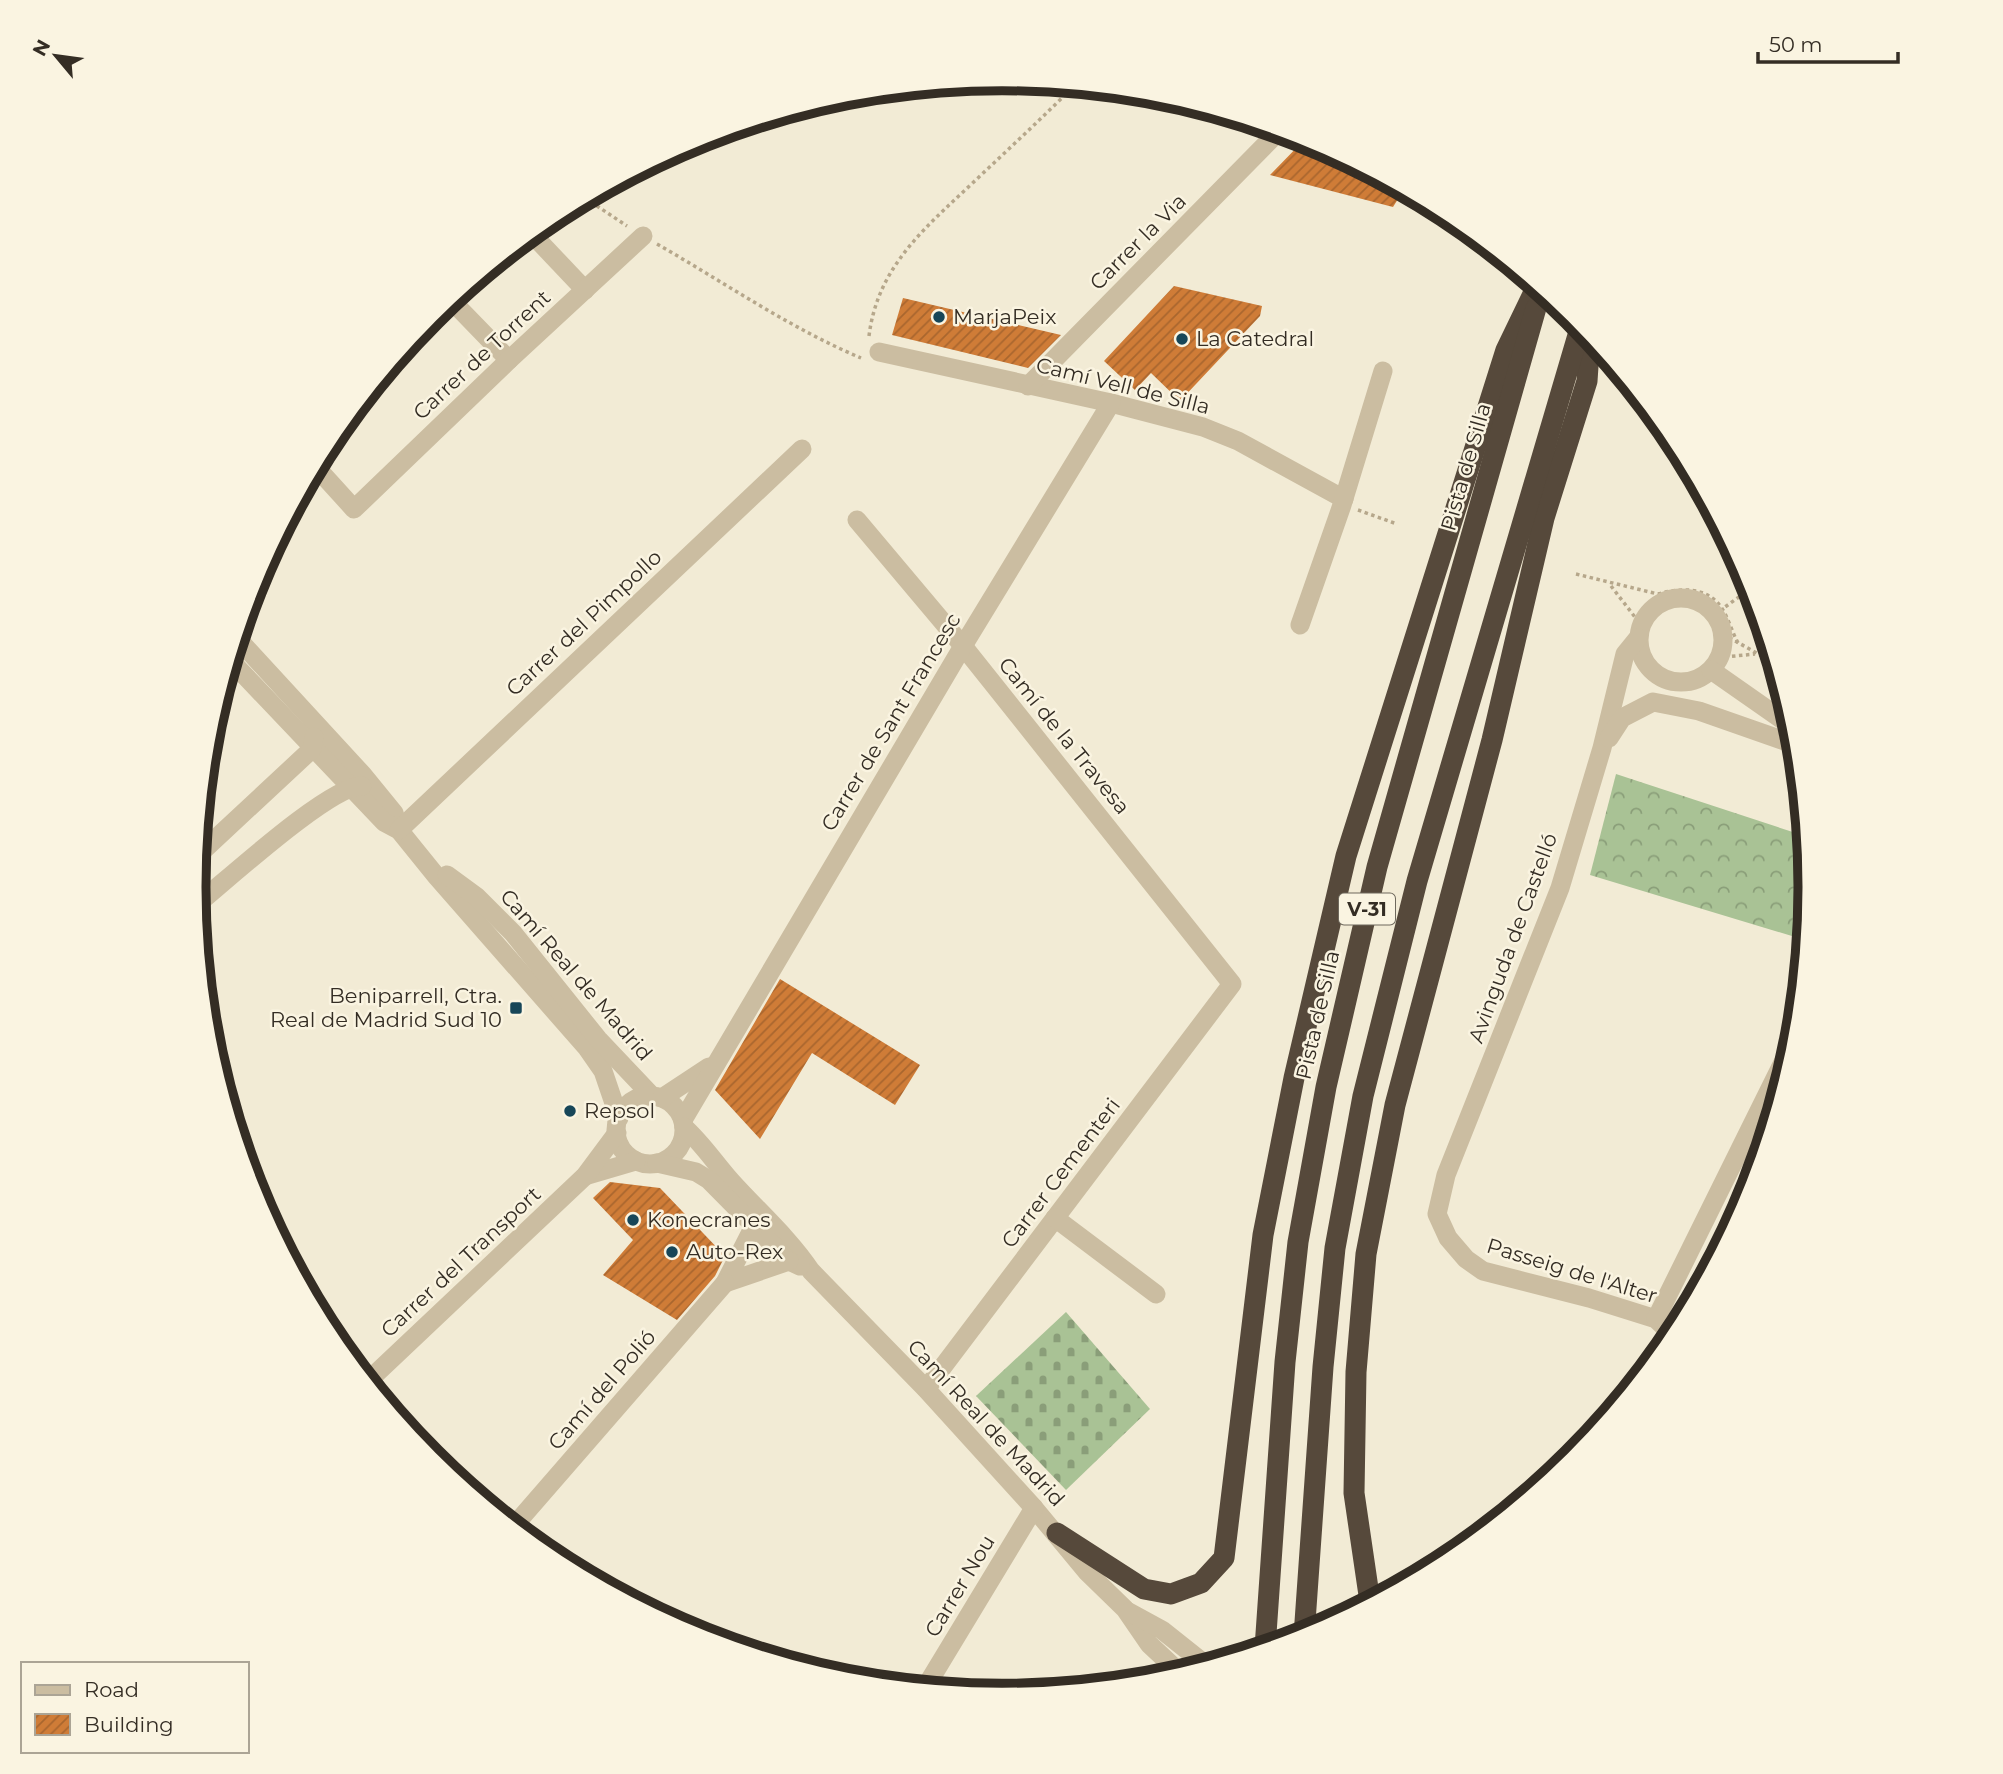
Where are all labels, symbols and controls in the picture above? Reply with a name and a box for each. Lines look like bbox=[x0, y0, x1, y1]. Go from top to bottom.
north arrow bbox=[21, 21, 91, 91]
scale bar bbox=[1758, 21, 1898, 65]
text: 50 m bbox=[1769, 32, 1823, 57]
text: N bbox=[28, 36, 55, 60]
street label: Carrer la Via bbox=[1084, 188, 1191, 295]
street label: Carrer de Torrent bbox=[408, 285, 555, 425]
place label: MarjaPeix bbox=[953, 304, 1056, 329]
marker: MarjaPeix bbox=[931, 309, 947, 325]
place label: La Catedral bbox=[1196, 326, 1314, 351]
marker: La Catedral bbox=[1174, 331, 1190, 347]
street label: Camí Vell de Silla bbox=[1034, 352, 1213, 419]
street label: Pista de Silla bbox=[1435, 400, 1496, 534]
street label: Carrer del Pimpollo bbox=[501, 544, 666, 701]
street label: Carrer de Sant Francesc bbox=[816, 608, 966, 835]
street label: Camí de la Travesa bbox=[993, 652, 1135, 819]
street label: Avinguda de Castelló bbox=[1463, 830, 1562, 1046]
street label: Camí Real de Madrid bbox=[495, 884, 658, 1065]
road number: V-31 bbox=[1339, 894, 1395, 925]
street label: Pista de Silla bbox=[1291, 948, 1345, 1082]
place label: Beniparrell, Ctra. Real de Madrid Sud 10 bbox=[270, 983, 502, 1032]
marker: Beniparrell, Ctra. Real de Madrid Sud 10 bbox=[508, 1000, 524, 1016]
street label: Carrer Cementeri bbox=[996, 1093, 1125, 1253]
place label: Repsol bbox=[584, 1098, 655, 1123]
marker: Repsol bbox=[562, 1103, 578, 1119]
street label: Carrer del Transport bbox=[376, 1181, 546, 1342]
place label: Konecranes bbox=[647, 1207, 770, 1232]
marker: Konecranes bbox=[625, 1212, 641, 1228]
street label: Passeig de l'Alter bbox=[1484, 1233, 1660, 1308]
place label: Auto-Rex bbox=[686, 1239, 783, 1264]
marker: Auto-Rex bbox=[664, 1244, 680, 1260]
street label: Camí del Polió bbox=[543, 1324, 661, 1455]
street label: Camí Real de Madrid bbox=[903, 1334, 1070, 1511]
street label: Carrer Nou bbox=[919, 1530, 1000, 1641]
legend bbox=[21, 1662, 248, 1753]
text: Road bbox=[84, 1677, 139, 1702]
text: Building bbox=[84, 1712, 174, 1737]

